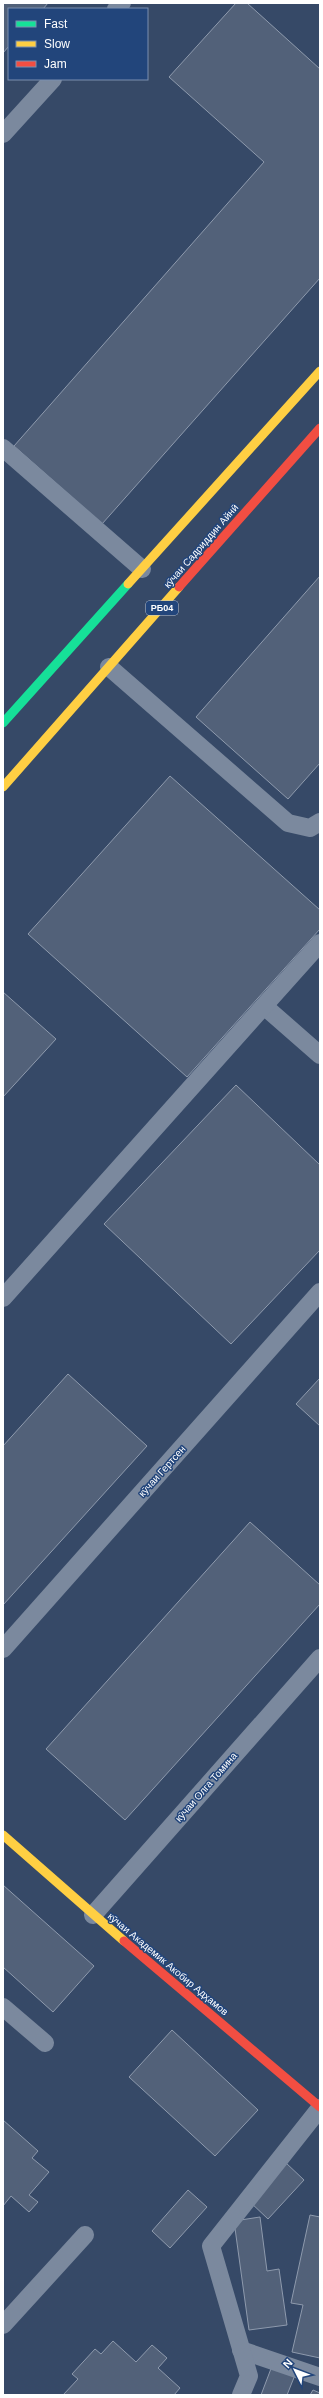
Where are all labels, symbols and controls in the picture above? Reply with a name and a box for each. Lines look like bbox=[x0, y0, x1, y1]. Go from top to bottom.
legend bbox=[8, 8, 148, 80]
text: Fast bbox=[44, 17, 68, 31]
text: Slow bbox=[44, 37, 70, 51]
text: Jam bbox=[44, 57, 67, 71]
street label: кӯчаи Садриддин Айнӣ bbox=[162, 502, 240, 590]
road number: РБ04 bbox=[146, 601, 178, 615]
street label: кӯчаи Гертсен bbox=[136, 1443, 188, 1499]
street label: кӯчаи Олга Томина bbox=[173, 1750, 239, 1824]
street label: кӯчаи Академик Акобир Адҳамов bbox=[106, 1910, 230, 2018]
north arrow bbox=[275, 2350, 315, 2390]
text: N bbox=[280, 2356, 295, 2370]

